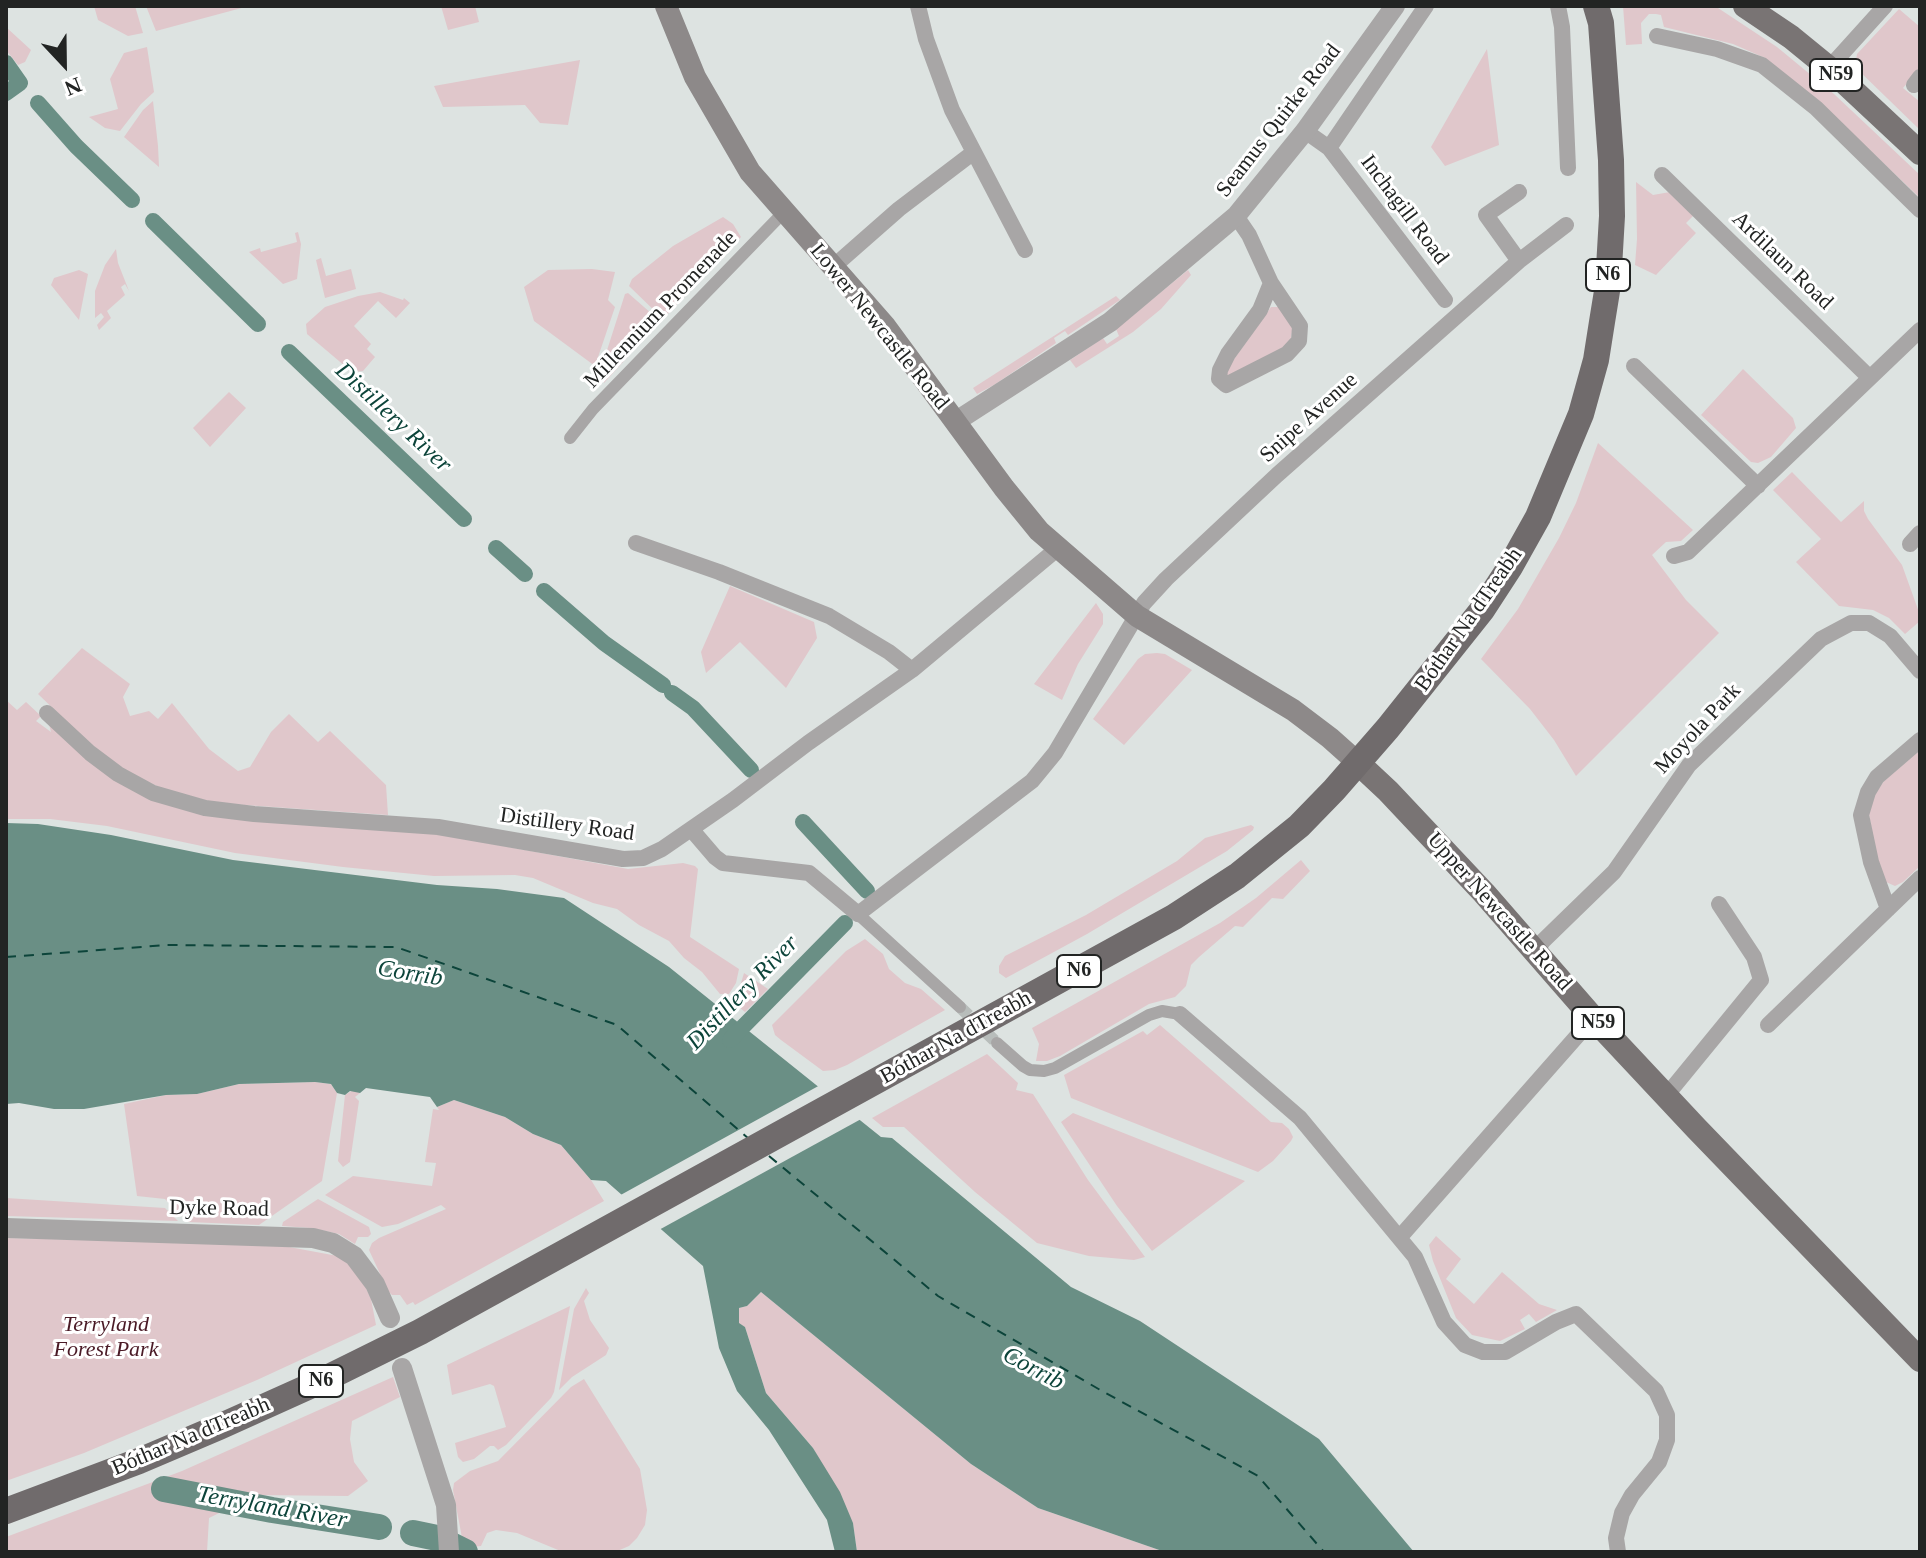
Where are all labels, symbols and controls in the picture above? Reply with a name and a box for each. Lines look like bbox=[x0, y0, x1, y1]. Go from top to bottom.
north arrow bbox=[24, 24, 104, 104]
street label: Seamus Quirke Road bbox=[1211, 39, 1347, 203]
road number: N59 bbox=[1810, 59, 1862, 91]
text: N bbox=[61, 72, 85, 101]
street label: Inchagill Road bbox=[1354, 150, 1454, 270]
street label: Ardilaun Road bbox=[1726, 206, 1838, 316]
street label: Millennium Promenade bbox=[579, 226, 743, 394]
street label: Lower Newcastle Road bbox=[804, 238, 954, 416]
road number: N6 bbox=[1586, 259, 1630, 291]
water label: Distillery River bbox=[329, 357, 457, 479]
street label: Snipe Avenue bbox=[1255, 367, 1363, 469]
street label: Bóthar Na dTreabh bbox=[1410, 543, 1528, 697]
street label: Moyola Park bbox=[1649, 678, 1747, 780]
street label: Distillery Road bbox=[498, 803, 636, 847]
street label: Upper Newcastle Road bbox=[1421, 827, 1577, 997]
water label: Distillery River bbox=[681, 930, 805, 1056]
water label: Corrib bbox=[375, 955, 445, 993]
road number: N6 bbox=[1057, 955, 1101, 987]
street label: Bóthar Na dTreabh bbox=[876, 985, 1036, 1091]
road number: N59 bbox=[1572, 1007, 1624, 1039]
street label: Dyke Road bbox=[169, 1195, 269, 1223]
park label: Terryland Forest Park bbox=[54, 1312, 158, 1364]
water label: Corrib bbox=[997, 1341, 1069, 1397]
road number: N6 bbox=[299, 1365, 343, 1397]
street label: Bóthar Na dTreabh bbox=[108, 1392, 274, 1482]
water label: Terryland River bbox=[195, 1481, 349, 1535]

